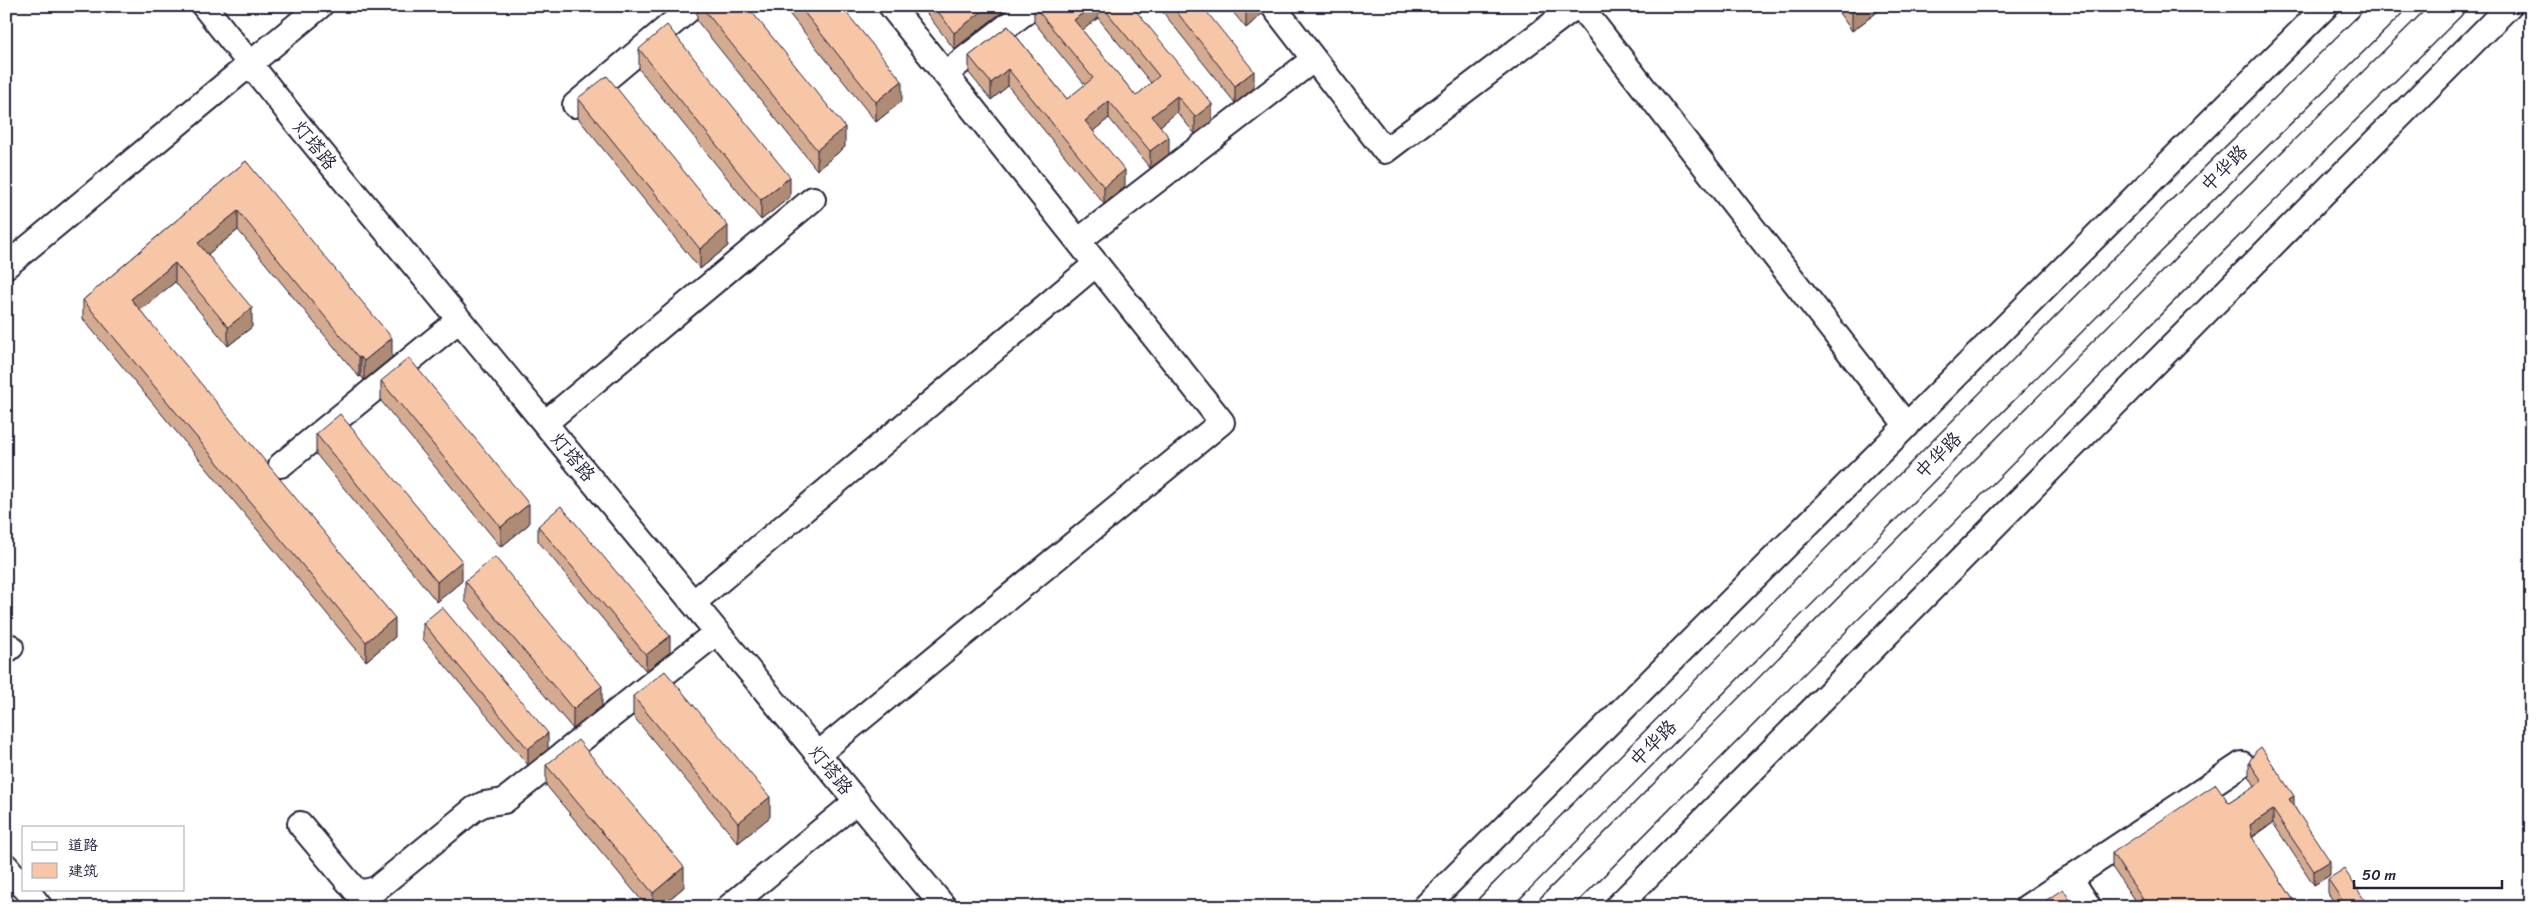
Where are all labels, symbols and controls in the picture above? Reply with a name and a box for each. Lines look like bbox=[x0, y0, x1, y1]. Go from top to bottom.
street label: 灯塔路 bbox=[284, 112, 346, 178]
street label: 中华路 bbox=[2192, 136, 2256, 200]
street label: 中华路 bbox=[1906, 423, 1970, 487]
street label: 灯塔路 bbox=[542, 425, 604, 489]
street label: 中华路 bbox=[1621, 711, 1685, 775]
street label: 灯塔路 bbox=[800, 737, 862, 803]
legend bbox=[22, 826, 185, 890]
text: 道路 bbox=[68, 832, 98, 858]
text: 建筑 bbox=[68, 858, 98, 884]
scale bar bbox=[2354, 858, 2502, 890]
text: 50 m bbox=[2362, 862, 2397, 888]

